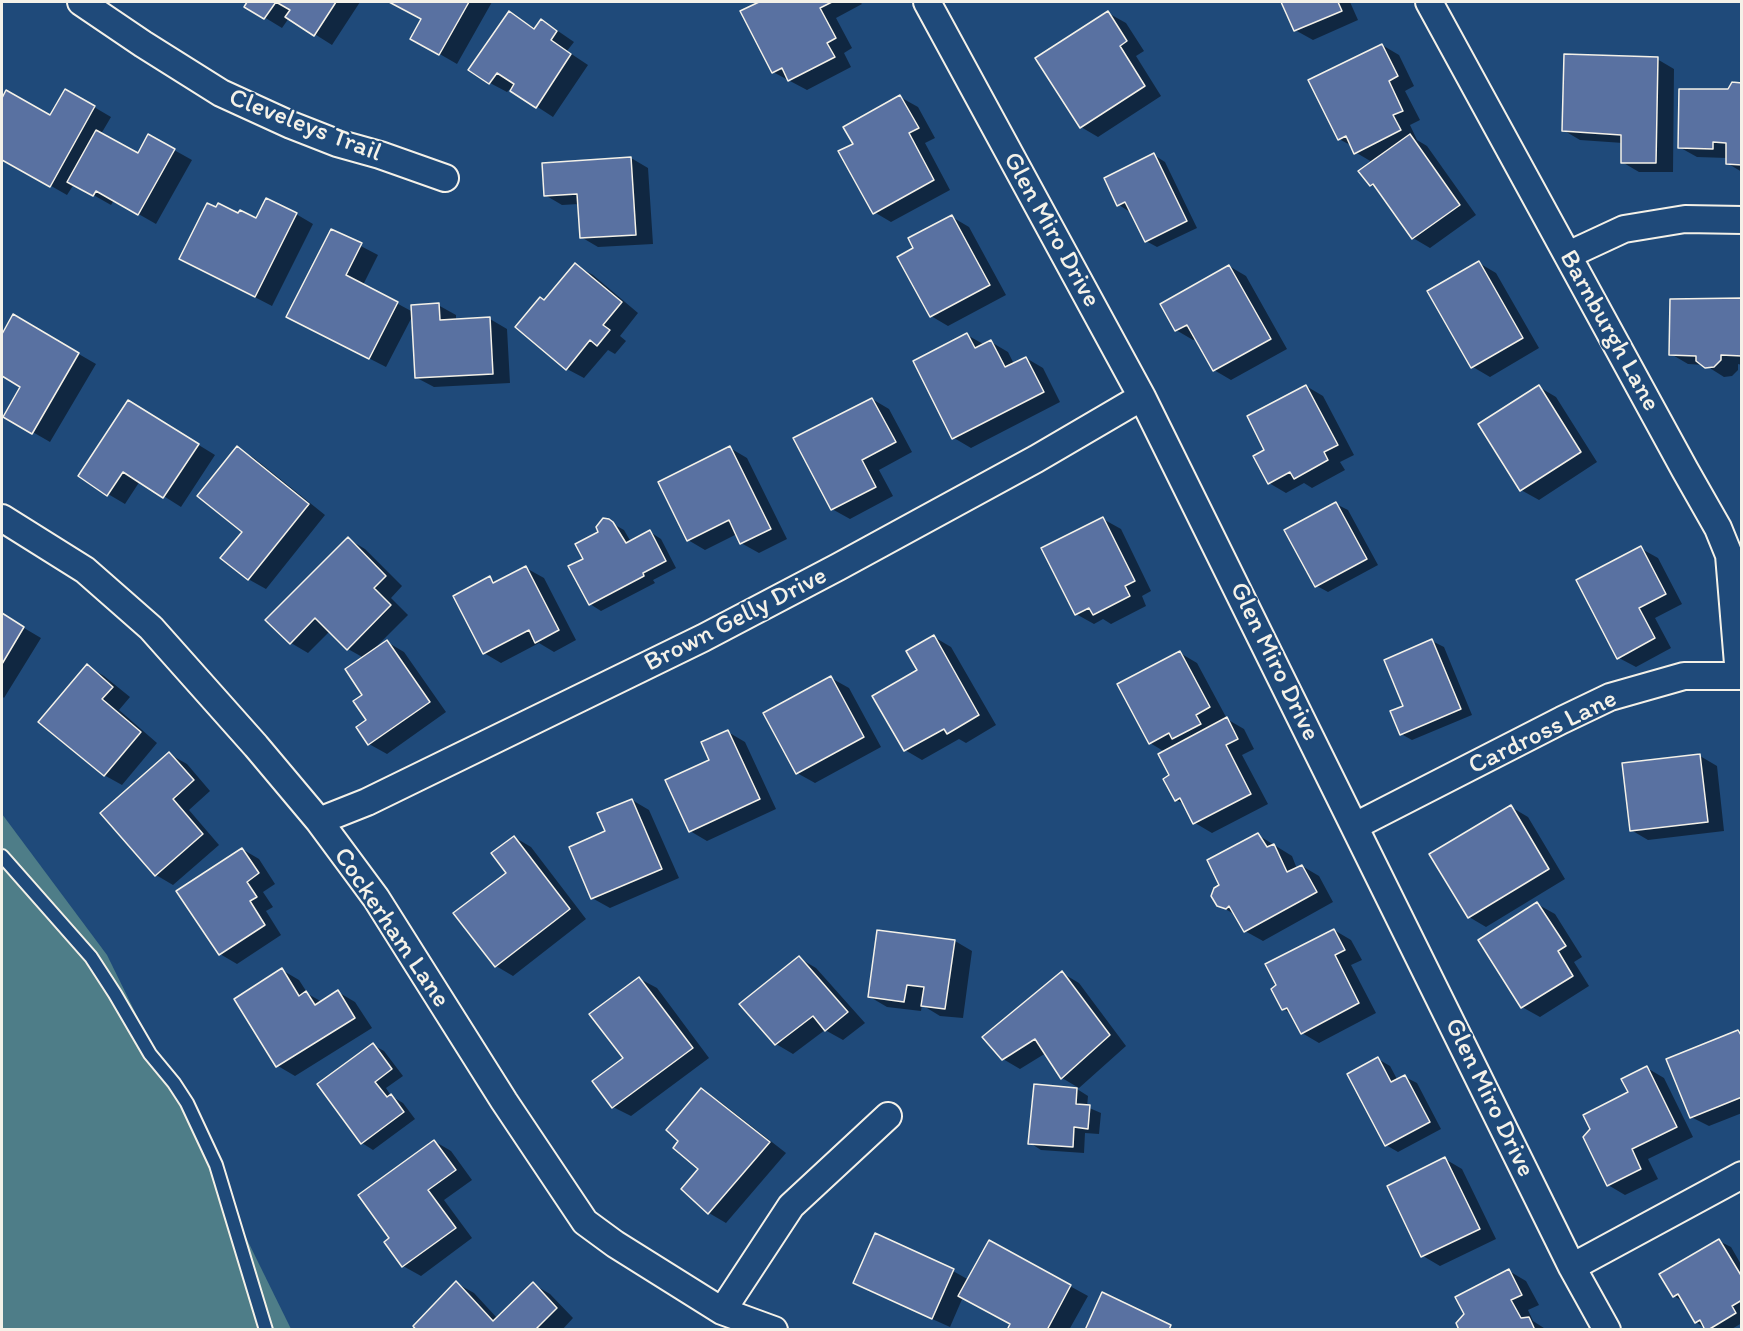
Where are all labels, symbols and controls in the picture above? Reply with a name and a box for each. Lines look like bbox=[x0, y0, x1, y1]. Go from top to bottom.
street label: Cleveleys Trail bbox=[224, 83, 386, 169]
street label: Glen Miro Drive bbox=[996, 147, 1106, 313]
street label: Barnburgh Lane bbox=[1552, 245, 1666, 417]
street label: Brown Gelly Drive bbox=[640, 561, 832, 679]
street label: Glen Miro Drive bbox=[1222, 578, 1326, 746]
street label: Cardross Lane bbox=[1464, 684, 1622, 782]
street label: Cockerham Lane bbox=[326, 842, 456, 1014]
street label: Glen Miro Drive bbox=[1437, 1014, 1541, 1182]

